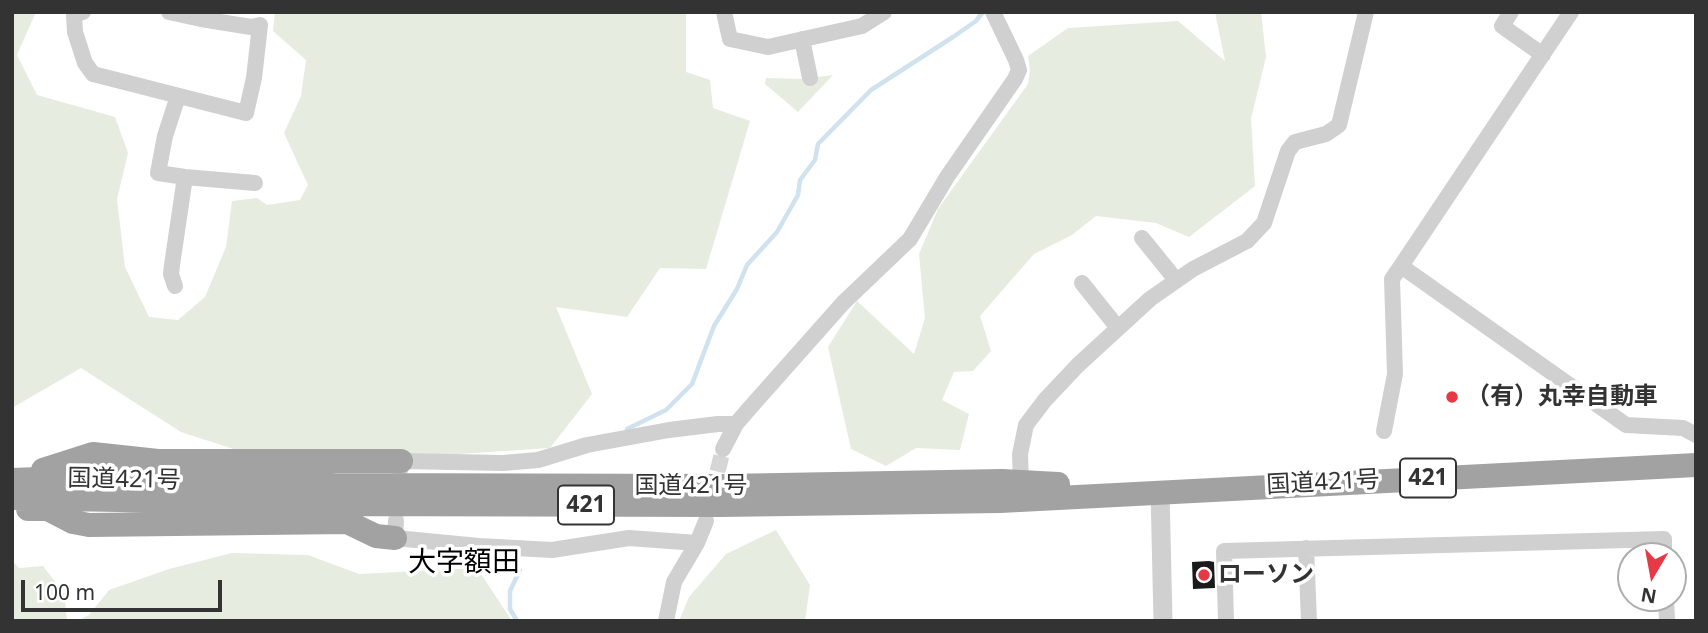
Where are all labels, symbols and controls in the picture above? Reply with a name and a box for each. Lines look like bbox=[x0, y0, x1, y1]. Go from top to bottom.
place label: （有）丸幸自動車 bbox=[1466, 383, 1658, 411]
marker: （有）丸幸自動車 bbox=[1444, 389, 1460, 405]
road number: 421 bbox=[1400, 458, 1456, 498]
street label: 国道421号 bbox=[67, 465, 181, 495]
street label: 国道421号 bbox=[1266, 466, 1380, 500]
street label: 国道421号 bbox=[634, 472, 748, 500]
road number: 421 bbox=[558, 485, 614, 524]
north arrow bbox=[1617, 542, 1687, 612]
district label: 大字額田 bbox=[408, 546, 520, 580]
place label: ローソン bbox=[1218, 561, 1314, 589]
scale bar bbox=[24, 566, 226, 610]
marker: ローソン bbox=[1196, 567, 1212, 583]
text: 100 m bbox=[34, 578, 95, 606]
text: N bbox=[1639, 582, 1659, 610]

